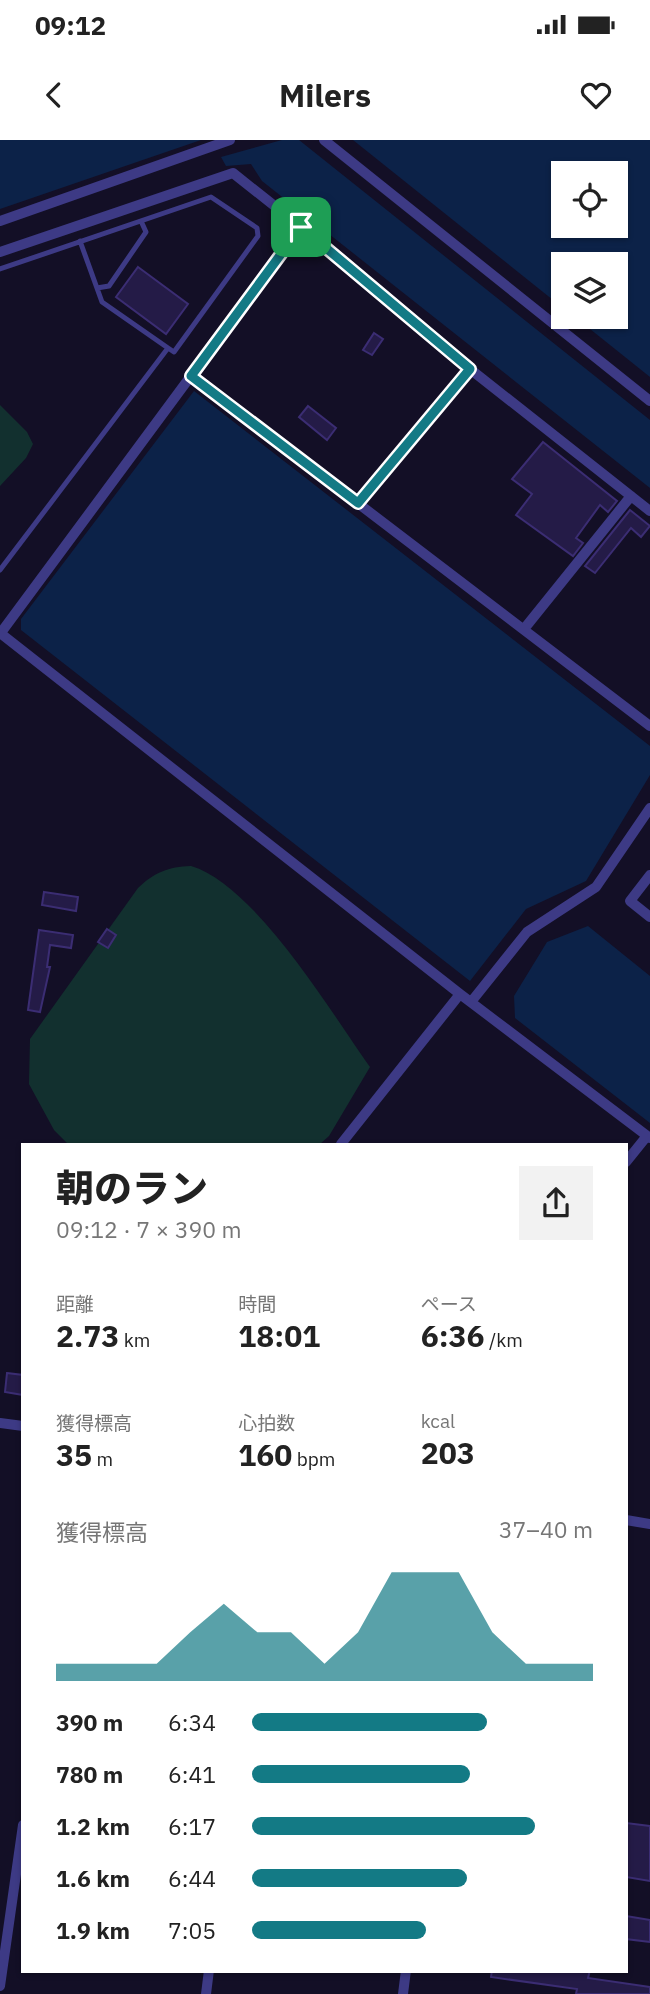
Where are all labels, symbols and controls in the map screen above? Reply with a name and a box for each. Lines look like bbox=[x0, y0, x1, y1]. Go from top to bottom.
text: 09:12 bbox=[35, 8, 106, 42]
text: Milers bbox=[279, 74, 371, 116]
icon: back bbox=[35, 76, 73, 114]
icon: heart bbox=[577, 76, 615, 114]
map controls bbox=[551, 161, 628, 329]
button: locate bbox=[551, 161, 628, 238]
pin bbox=[271, 197, 331, 257]
icon: arrive bbox=[282, 208, 320, 246]
button: layers bbox=[551, 252, 628, 329]
text: 朝のラン bbox=[56, 1163, 208, 1212]
button: share bbox=[519, 1166, 593, 1240]
text: 09:12 · 7 × 390 m bbox=[56, 1214, 242, 1244]
text: 距離 bbox=[56, 1292, 94, 1316]
text: 時間 bbox=[238, 1292, 276, 1316]
text: ペース bbox=[421, 1292, 477, 1316]
text: 2.73 bbox=[56, 1316, 119, 1355]
text: 18:01 bbox=[238, 1316, 320, 1355]
text: 6:36 bbox=[421, 1316, 485, 1355]
text: km bbox=[119, 1328, 150, 1352]
text: /km bbox=[485, 1328, 523, 1352]
text: kcal bbox=[421, 1409, 455, 1433]
text: 獲得標高 bbox=[56, 1411, 132, 1435]
text: 心拍数 bbox=[238, 1411, 295, 1435]
text: 203 bbox=[421, 1433, 475, 1472]
text: 35 bbox=[56, 1435, 92, 1474]
text: 160 bbox=[238, 1435, 292, 1474]
text: m bbox=[92, 1447, 113, 1471]
text: bpm bbox=[292, 1447, 335, 1471]
text: 37–40 m bbox=[499, 1514, 593, 1544]
text: 獲得標高 bbox=[56, 1517, 148, 1547]
text: 390 m bbox=[56, 1707, 123, 1737]
text: 6:34 bbox=[168, 1707, 216, 1737]
text: 780 m bbox=[56, 1759, 123, 1789]
text: 6:41 bbox=[168, 1759, 216, 1789]
text: 1.2 km bbox=[56, 1811, 130, 1841]
text: 6:17 bbox=[168, 1811, 216, 1841]
text: 1.6 km bbox=[56, 1863, 130, 1893]
text: 6:44 bbox=[168, 1863, 216, 1893]
text: 1.9 km bbox=[56, 1915, 130, 1945]
text: 7:05 bbox=[168, 1915, 216, 1945]

